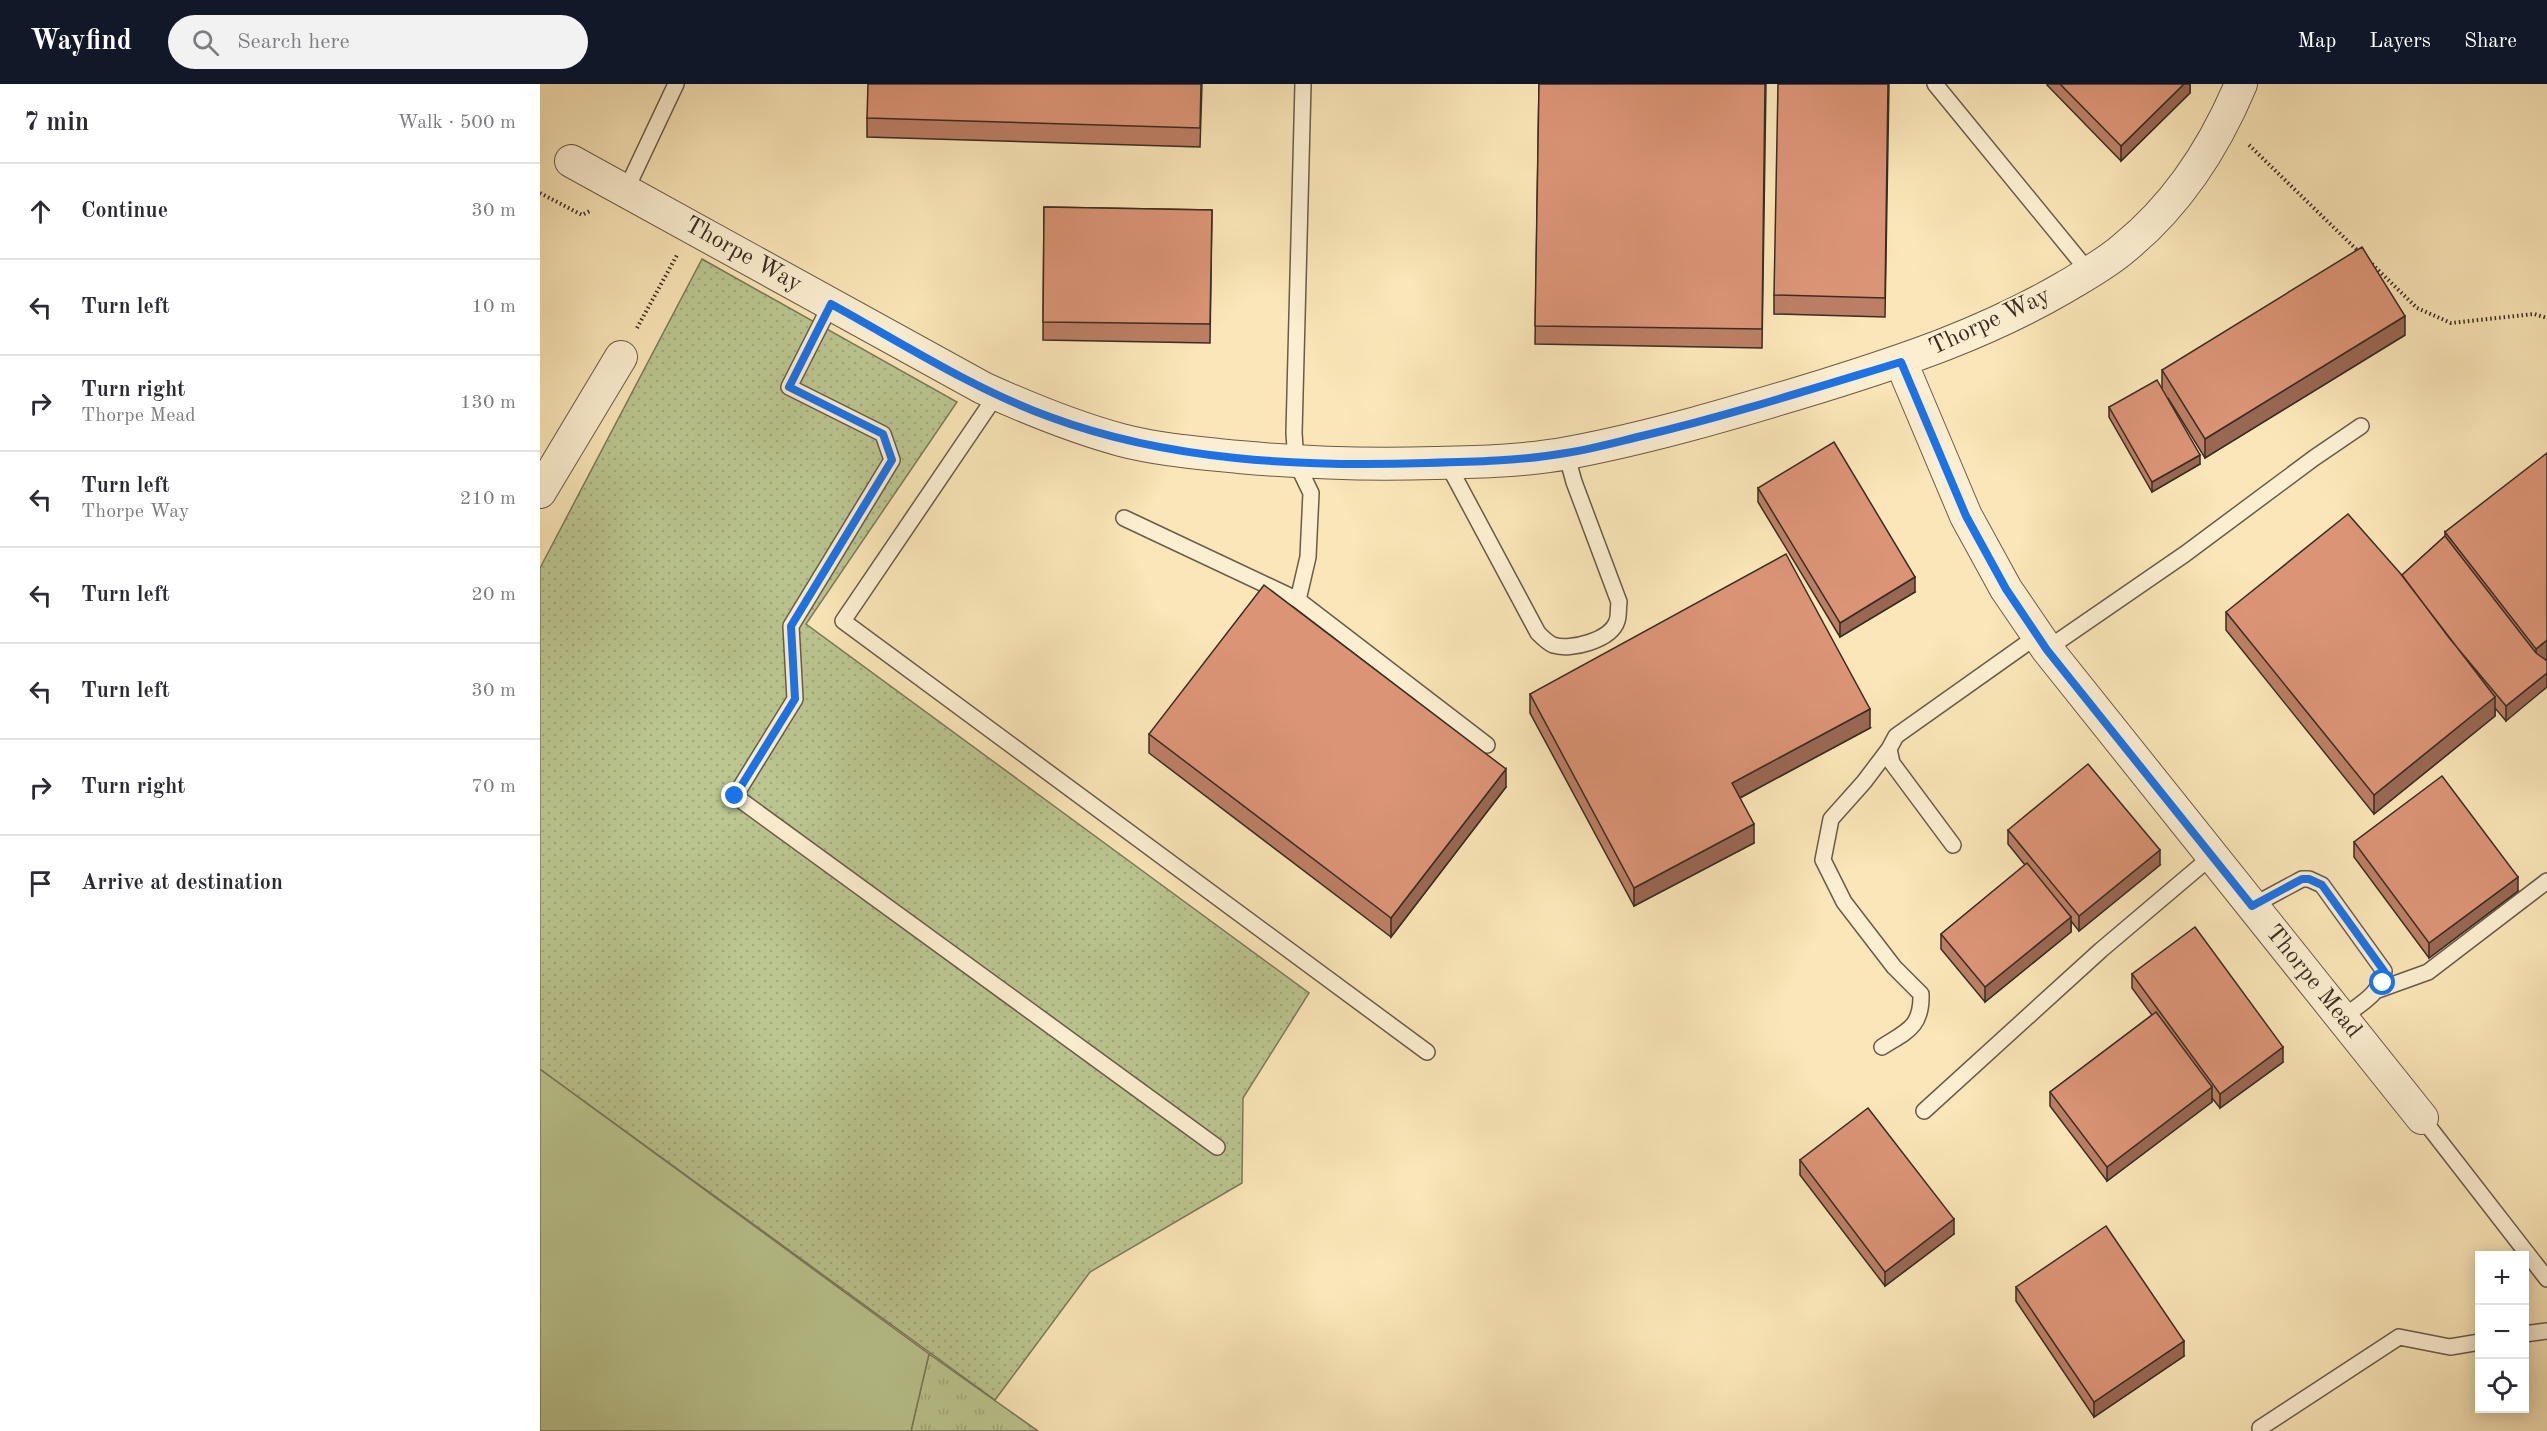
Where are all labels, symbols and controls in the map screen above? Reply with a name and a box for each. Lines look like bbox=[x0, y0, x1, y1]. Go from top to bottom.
search box bbox=[168, 15, 588, 69]
icon: search bbox=[189, 26, 222, 59]
text: Wayfind bbox=[30, 28, 132, 56]
text: Search here bbox=[237, 31, 350, 53]
text: Map bbox=[2297, 31, 2336, 52]
text: Layers bbox=[2369, 31, 2431, 52]
text: Share bbox=[2464, 31, 2517, 52]
text: 7 min bbox=[24, 110, 89, 136]
text: Walk · 500 m bbox=[397, 113, 516, 133]
icon: ahead bbox=[24, 195, 57, 228]
text: Continue bbox=[81, 200, 168, 222]
text: 30 m bbox=[471, 201, 516, 221]
street label: Thorpe Way bbox=[680, 213, 806, 297]
street label: Thorpe Way bbox=[1926, 284, 2054, 360]
icon: left bbox=[24, 291, 57, 324]
text: Turn left bbox=[81, 296, 170, 318]
text: 10 m bbox=[471, 297, 516, 317]
text: Turn right bbox=[81, 379, 185, 401]
icon: right bbox=[24, 387, 57, 420]
text: 130 m bbox=[460, 393, 516, 413]
text: Thorpe Mead bbox=[81, 406, 196, 426]
text: Turn left bbox=[81, 475, 170, 497]
icon: left bbox=[24, 483, 57, 516]
text: 210 m bbox=[460, 489, 516, 509]
text: Thorpe Way bbox=[81, 502, 189, 522]
icon: left bbox=[24, 579, 57, 612]
text: Turn left bbox=[81, 584, 170, 606]
text: 20 m bbox=[471, 585, 516, 605]
icon: left bbox=[24, 675, 57, 708]
text: Turn left bbox=[81, 680, 170, 702]
text: 30 m bbox=[471, 681, 516, 701]
icon: right bbox=[24, 771, 57, 804]
text: Turn right bbox=[81, 776, 185, 798]
text: 70 m bbox=[471, 777, 516, 797]
route end bbox=[721, 782, 747, 808]
icon: arrive bbox=[24, 867, 57, 900]
text: Arrive at destination bbox=[81, 872, 283, 894]
street label: Thorpe Mead bbox=[2260, 921, 2366, 1043]
route start bbox=[2369, 969, 2395, 995]
map controls bbox=[2475, 1251, 2529, 1413]
button: + bbox=[2475, 1251, 2529, 1305]
button: − bbox=[2475, 1305, 2529, 1359]
button: locate bbox=[2475, 1359, 2529, 1413]

